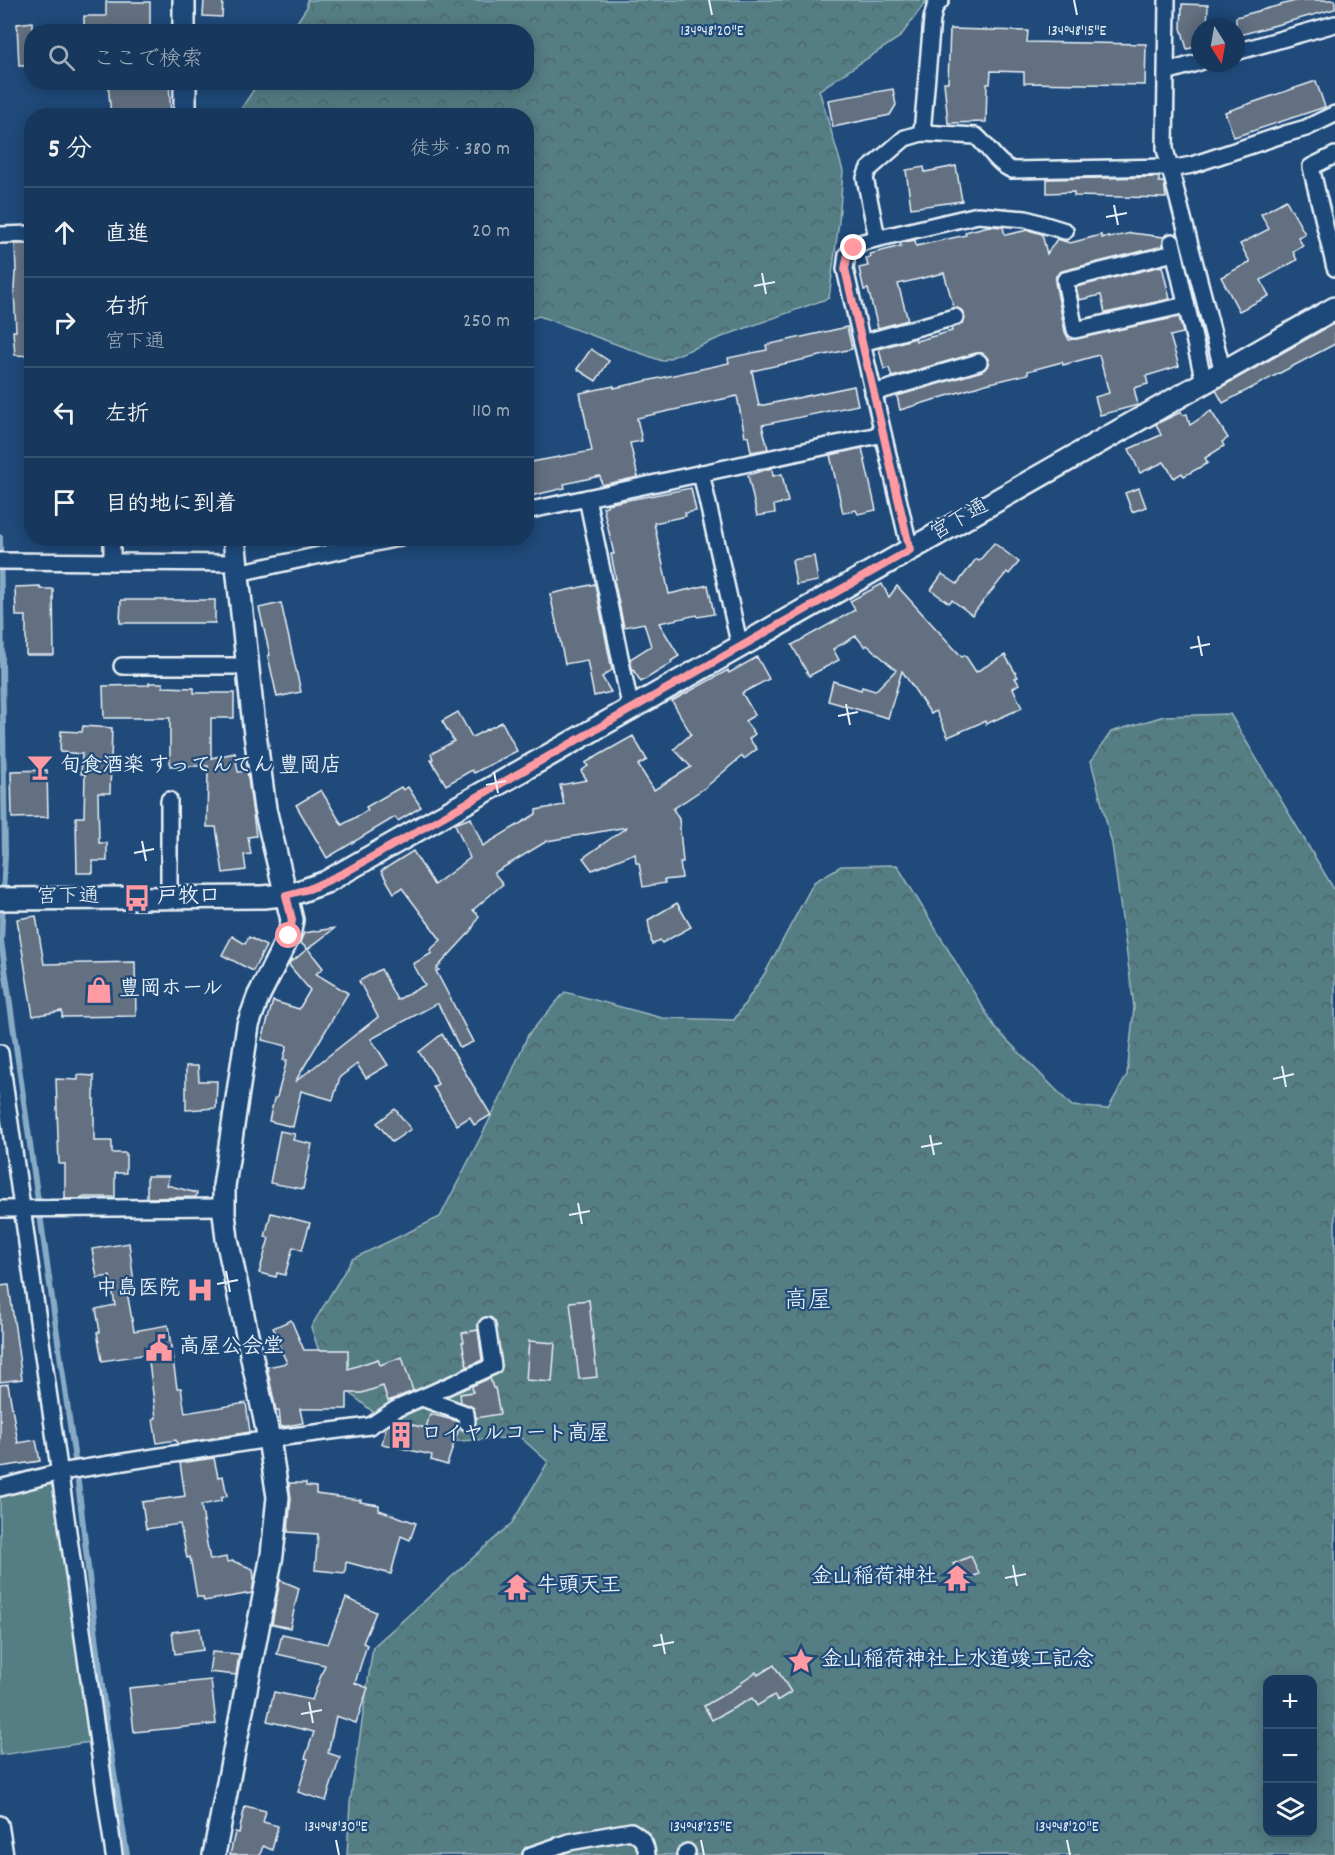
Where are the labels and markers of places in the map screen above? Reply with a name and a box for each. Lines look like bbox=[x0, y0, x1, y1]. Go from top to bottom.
bar icon: 旬食酒楽 すってんてん 豊岡店 bbox=[25, 752, 55, 782]
place label: 旬食酒楽 すってんてん 豊岡店 bbox=[60, 752, 342, 782]
bus stop icon: 戸牧口 bbox=[122, 883, 152, 913]
place label: 戸牧口 bbox=[157, 883, 220, 913]
shop icon: 豊岡ホール bbox=[84, 975, 114, 1005]
place label: 豊岡ホール bbox=[119, 975, 223, 1005]
place label: 中島医院 bbox=[96, 1275, 180, 1305]
hospital icon: 中島医院 bbox=[185, 1275, 215, 1305]
public building icon: 高屋公会堂 bbox=[144, 1333, 174, 1363]
place label: 高屋公会堂 bbox=[179, 1333, 284, 1363]
building icon: ロイヤルコート高屋 bbox=[386, 1420, 416, 1450]
place label: ロイヤルコート高屋 bbox=[421, 1420, 610, 1450]
place label: 金山稲荷神社 bbox=[811, 1563, 937, 1593]
temple icon: 金山稲荷神社 bbox=[942, 1563, 972, 1593]
temple icon: 牛頭天王 bbox=[502, 1572, 532, 1602]
place label: 牛頭天王 bbox=[537, 1572, 621, 1602]
place icon: 金山稲荷神社上水道竣工記念 bbox=[786, 1646, 816, 1676]
place label: 金山稲荷神社上水道竣工記念 bbox=[821, 1646, 1094, 1676]

